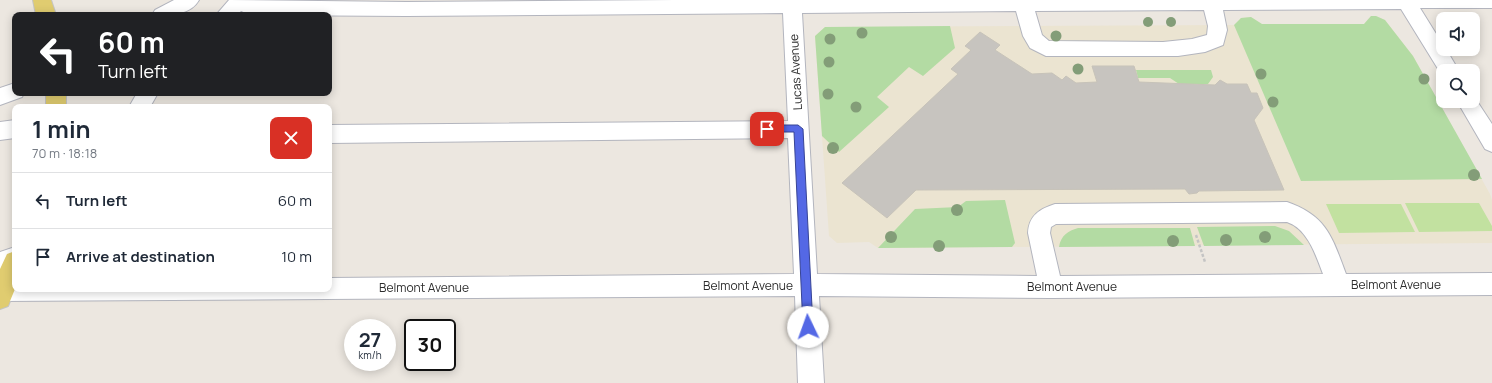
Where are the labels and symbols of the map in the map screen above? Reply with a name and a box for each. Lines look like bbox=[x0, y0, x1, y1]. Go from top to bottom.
street label: Lucas Avenue bbox=[785, 33, 806, 111]
pin bbox=[750, 112, 784, 146]
street label: Belmont Avenue bbox=[1351, 276, 1441, 293]
street label: Belmont Avenue bbox=[703, 277, 793, 294]
street label: Belmont Avenue bbox=[1027, 278, 1117, 295]
street label: Belmont Avenue bbox=[379, 279, 469, 296]
position arrow bbox=[787, 306, 829, 348]
speed limit sign: 30 bbox=[404, 319, 456, 371]

